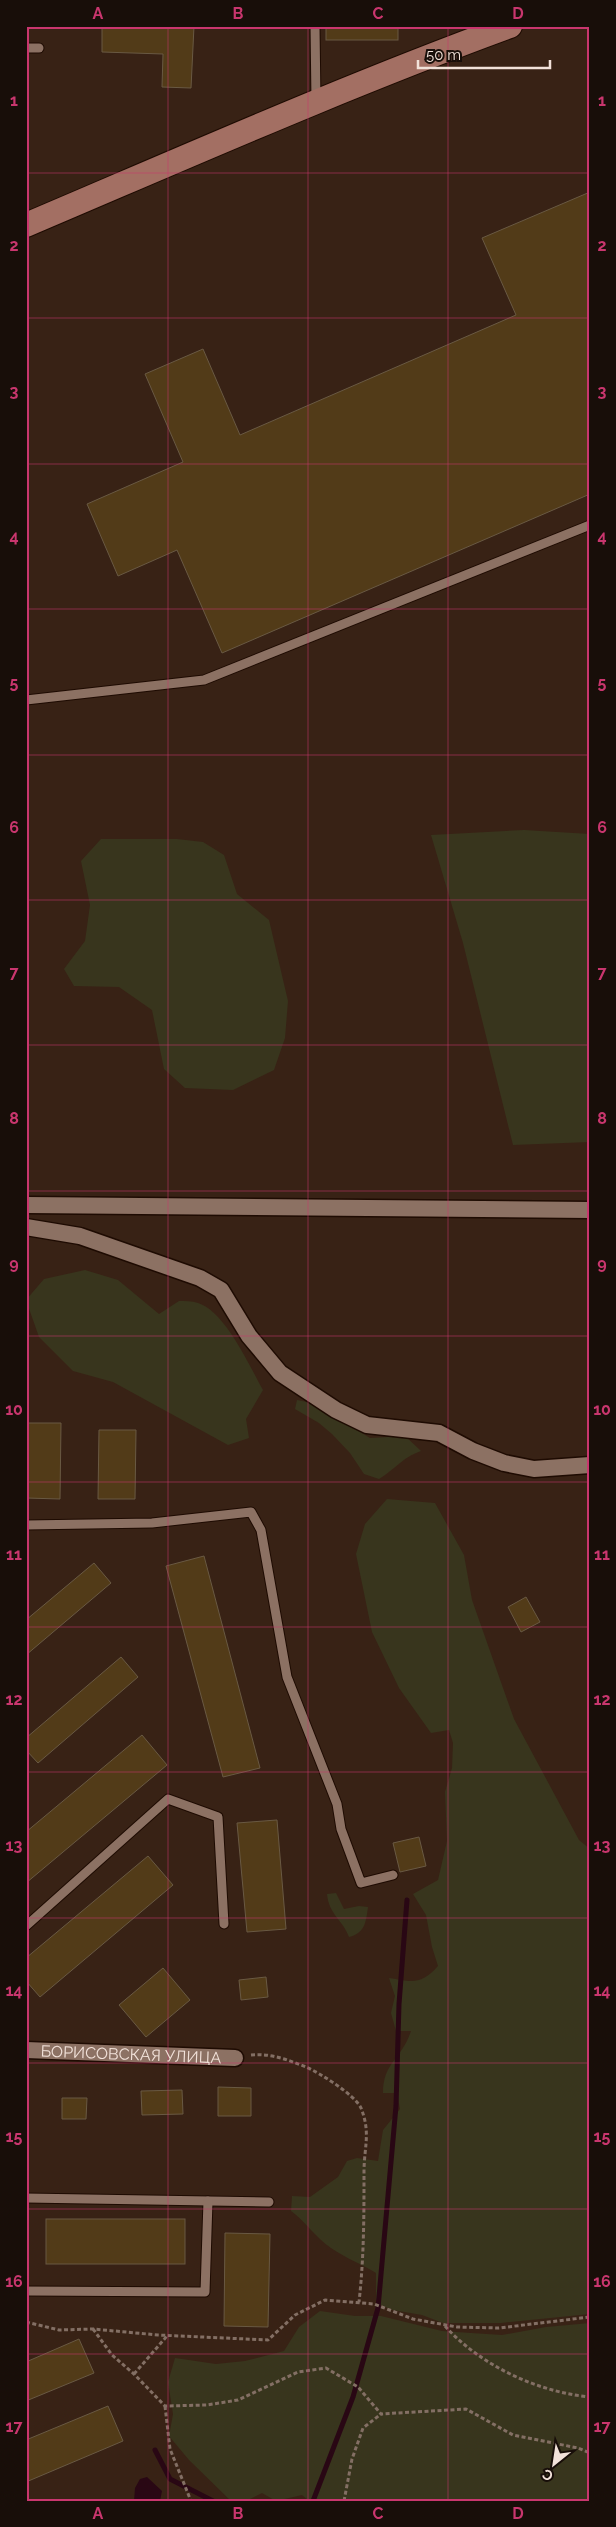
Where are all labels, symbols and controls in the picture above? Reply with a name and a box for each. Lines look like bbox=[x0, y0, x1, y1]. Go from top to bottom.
text: A bbox=[93, 4, 104, 23]
text: B bbox=[233, 4, 244, 23]
text: C bbox=[373, 4, 384, 23]
text: D bbox=[512, 4, 524, 23]
scale bar bbox=[418, 38, 551, 70]
text: 50 m bbox=[426, 46, 461, 64]
text: 1 bbox=[10, 91, 18, 110]
text: 1 bbox=[598, 91, 606, 110]
text: 2 bbox=[9, 236, 19, 255]
text: 2 bbox=[597, 236, 607, 255]
text: 3 bbox=[10, 382, 19, 401]
text: 3 bbox=[598, 382, 607, 401]
text: 4 bbox=[9, 527, 19, 546]
text: 4 bbox=[597, 527, 607, 546]
text: 5 bbox=[10, 673, 19, 692]
text: 5 bbox=[598, 673, 607, 692]
text: 6 bbox=[9, 818, 19, 837]
text: 6 bbox=[597, 818, 607, 837]
text: 7 bbox=[10, 963, 19, 982]
text: 7 bbox=[598, 963, 607, 982]
text: 8 bbox=[9, 1109, 19, 1128]
text: 8 bbox=[597, 1109, 607, 1128]
text: 9 bbox=[9, 1254, 19, 1273]
text: 9 bbox=[597, 1254, 607, 1273]
text: 10 bbox=[5, 1400, 23, 1419]
text: 10 bbox=[593, 1400, 611, 1419]
text: 11 bbox=[6, 1545, 22, 1564]
text: 11 bbox=[594, 1545, 610, 1564]
text: 12 bbox=[6, 1690, 22, 1709]
text: 12 bbox=[594, 1690, 610, 1709]
text: 13 bbox=[6, 1836, 22, 1855]
text: 13 bbox=[594, 1836, 610, 1855]
text: 14 bbox=[5, 1981, 23, 2000]
text: 14 bbox=[593, 1981, 611, 2000]
street label: БОРИСОВСКАЯ УЛИЦА bbox=[40, 2042, 222, 2067]
text: 15 bbox=[6, 2127, 23, 2146]
text: 15 bbox=[594, 2127, 611, 2146]
text: 16 bbox=[5, 2272, 23, 2291]
text: 16 bbox=[593, 2272, 611, 2291]
text: 17 bbox=[6, 2417, 22, 2436]
text: 17 bbox=[594, 2417, 610, 2436]
north arrow bbox=[528, 2440, 578, 2490]
text: С bbox=[539, 2466, 556, 2485]
text: A bbox=[93, 2504, 104, 2523]
text: B bbox=[233, 2504, 244, 2523]
text: C bbox=[373, 2504, 384, 2523]
text: D bbox=[512, 2504, 524, 2523]

